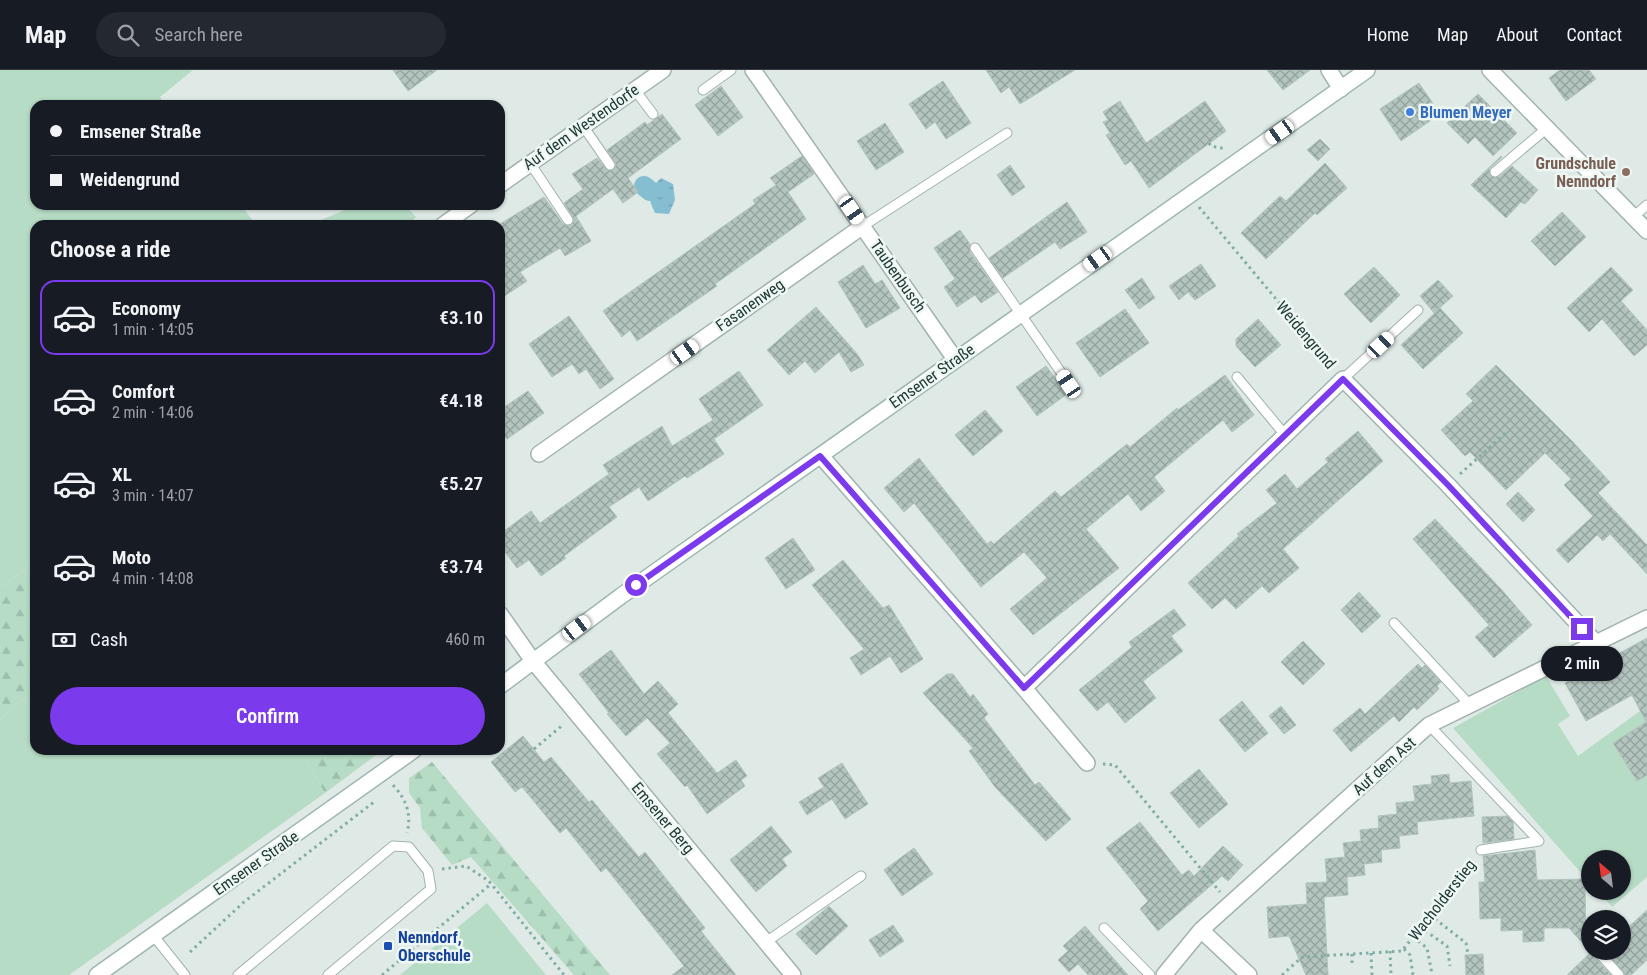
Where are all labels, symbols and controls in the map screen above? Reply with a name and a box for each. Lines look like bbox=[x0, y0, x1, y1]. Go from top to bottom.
search box bbox=[96, 12, 446, 57]
text: Map bbox=[25, 21, 66, 49]
icon: search bbox=[114, 21, 142, 49]
text: Search here bbox=[154, 23, 243, 46]
text: Home bbox=[1367, 24, 1409, 45]
text: Map bbox=[1437, 24, 1468, 45]
text: About bbox=[1496, 24, 1538, 45]
text: Contact bbox=[1566, 24, 1622, 45]
street label: Auf dem Westendorfe bbox=[520, 80, 642, 174]
place label: Blumen Meyer bbox=[1420, 103, 1512, 122]
marker: Blumen Meyer bbox=[1404, 106, 1416, 118]
car bbox=[1263, 117, 1296, 147]
text: Emsener Straße bbox=[80, 120, 201, 143]
place label: Grundschule Nenndorf bbox=[1536, 154, 1617, 191]
marker: Grundschule Nenndorf bbox=[1620, 166, 1632, 178]
text: Weidengrund bbox=[80, 168, 180, 191]
car bbox=[837, 193, 866, 227]
street label: Taubenbusch bbox=[866, 236, 930, 316]
text: Choose a ride bbox=[50, 237, 171, 262]
car bbox=[1081, 244, 1114, 274]
street label: Fasanenweg bbox=[712, 275, 788, 335]
icon: car bbox=[52, 295, 97, 340]
text: Economy bbox=[112, 297, 181, 320]
street label: Weidengrund bbox=[1272, 297, 1340, 373]
text: €3.10 bbox=[439, 306, 483, 329]
text: 1 min · 14:05 bbox=[112, 320, 194, 339]
car bbox=[1364, 329, 1397, 361]
car bbox=[668, 337, 701, 367]
street label: Emsener Straße bbox=[886, 340, 978, 412]
car bbox=[1054, 367, 1083, 401]
icon: car bbox=[52, 378, 97, 423]
text: Comfort bbox=[112, 380, 175, 403]
text: €4.18 bbox=[439, 389, 483, 412]
text: 2 min · 14:06 bbox=[112, 403, 194, 422]
icon: car bbox=[52, 461, 97, 506]
text: XL bbox=[112, 463, 132, 486]
text: €5.27 bbox=[439, 472, 483, 495]
text: 3 min · 14:07 bbox=[112, 486, 194, 505]
icon: car bbox=[52, 544, 97, 589]
text: Moto bbox=[112, 546, 151, 569]
text: €3.74 bbox=[439, 555, 483, 578]
text: 4 min · 14:08 bbox=[112, 569, 194, 588]
route start bbox=[625, 574, 647, 596]
car bbox=[560, 613, 593, 643]
route end bbox=[1571, 618, 1593, 640]
icon: cash bbox=[50, 626, 78, 654]
text: Cash bbox=[90, 628, 128, 651]
text: 460 m bbox=[446, 630, 485, 649]
callout: 2 min bbox=[1541, 646, 1623, 682]
text: 2 min bbox=[1564, 654, 1600, 673]
button: Confirm bbox=[50, 687, 485, 745]
street label: Auf dem Ast bbox=[1349, 733, 1420, 799]
street label: Emsener Berg bbox=[628, 778, 698, 858]
street label: Emsener Straße bbox=[210, 827, 302, 899]
north arrow bbox=[1581, 850, 1631, 900]
map controls bbox=[1581, 850, 1631, 960]
street label: Wacholderstieg bbox=[1404, 856, 1480, 944]
button: layers bbox=[1581, 910, 1631, 960]
place label: Nenndorf, Oberschule bbox=[398, 928, 471, 965]
marker: Nenndorf, Oberschule bbox=[382, 940, 394, 952]

